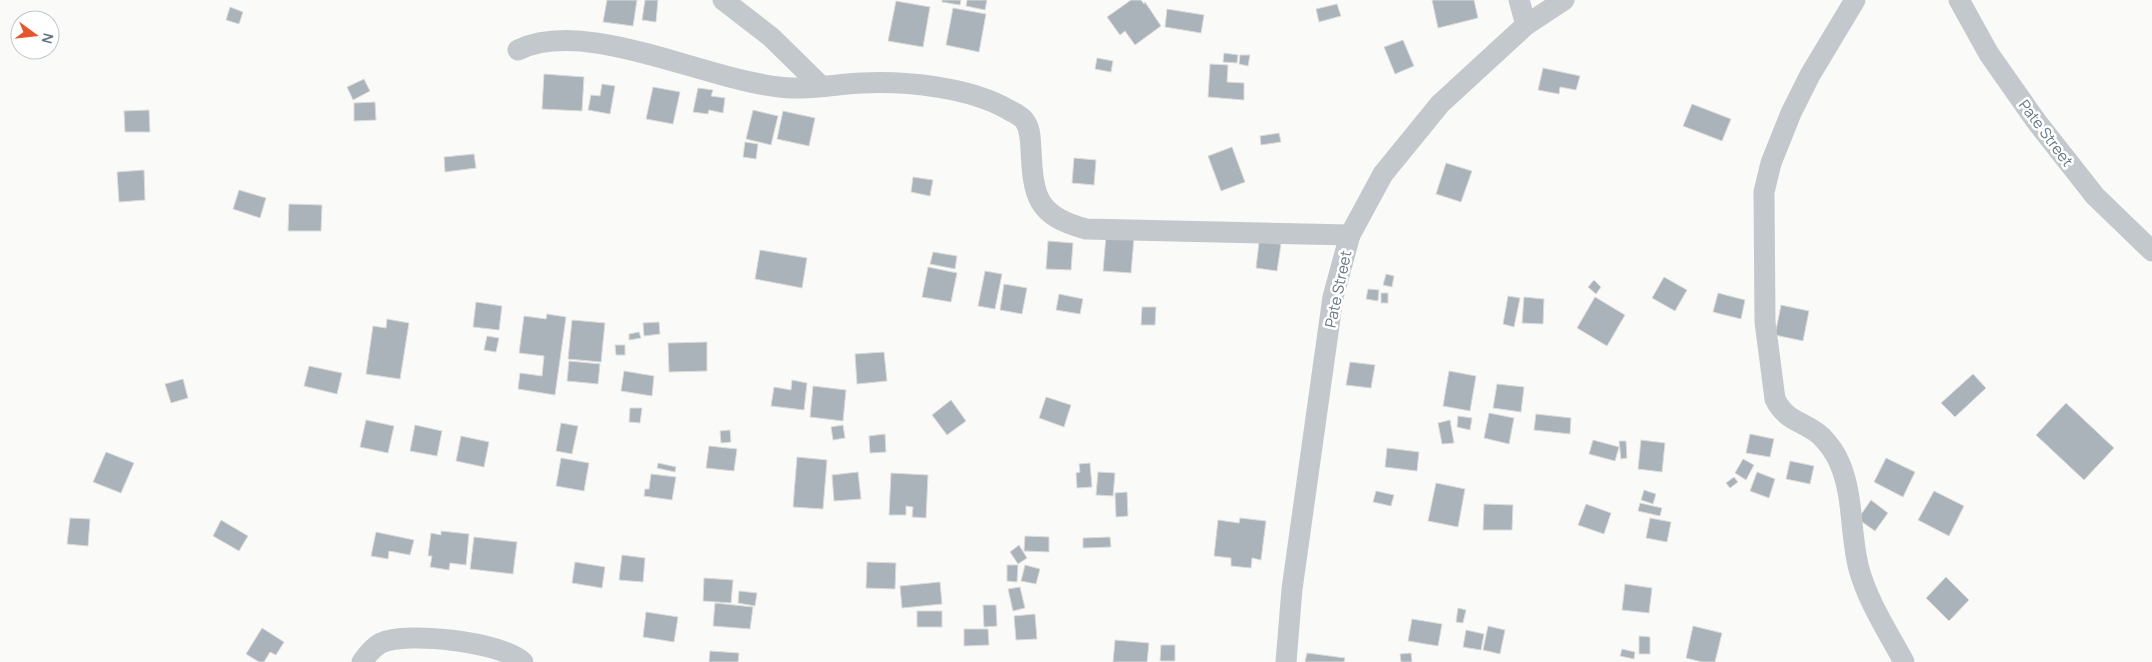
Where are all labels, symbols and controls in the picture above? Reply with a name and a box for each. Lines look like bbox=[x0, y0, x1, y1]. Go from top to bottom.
north arrow bbox=[10, 10, 60, 60]
text: N bbox=[38, 31, 59, 46]
street label: Pate Street bbox=[2014, 95, 2078, 171]
street label: Pate Street bbox=[1320, 248, 1356, 330]

